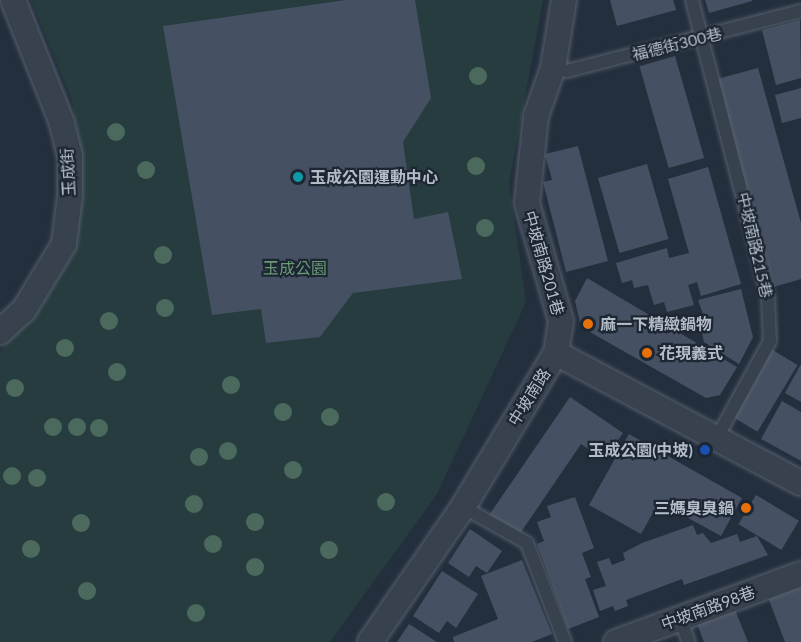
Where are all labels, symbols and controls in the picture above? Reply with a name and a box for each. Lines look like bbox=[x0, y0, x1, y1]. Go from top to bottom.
street label: 福德街300巷 bbox=[630, 24, 724, 64]
street label: 玉成街 bbox=[57, 148, 79, 196]
place label: 玉成公園運動中心 bbox=[310, 167, 438, 187]
marker: 玉成公園運動中心 bbox=[291, 170, 305, 184]
street label: 中坡南路215巷 bbox=[734, 190, 776, 300]
street label: 中坡南路201巷 bbox=[520, 209, 568, 317]
park label: 玉成公園 bbox=[263, 258, 327, 278]
place label: 麻一下精緻鍋物 bbox=[600, 314, 712, 334]
marker: 麻一下精緻鍋物 bbox=[581, 317, 595, 331]
place label: 花現義式 bbox=[659, 343, 723, 363]
marker: 花現義式 bbox=[640, 346, 654, 360]
street label: 中坡南路 bbox=[504, 365, 554, 429]
place label: 玉成公園(中坡) bbox=[588, 440, 693, 460]
marker: 玉成公園(中坡) bbox=[698, 443, 712, 457]
place label: 三媽臭臭鍋 bbox=[654, 498, 734, 518]
marker: 三媽臭臭鍋 bbox=[739, 501, 753, 515]
street label: 中坡南路98巷 bbox=[658, 582, 758, 634]

